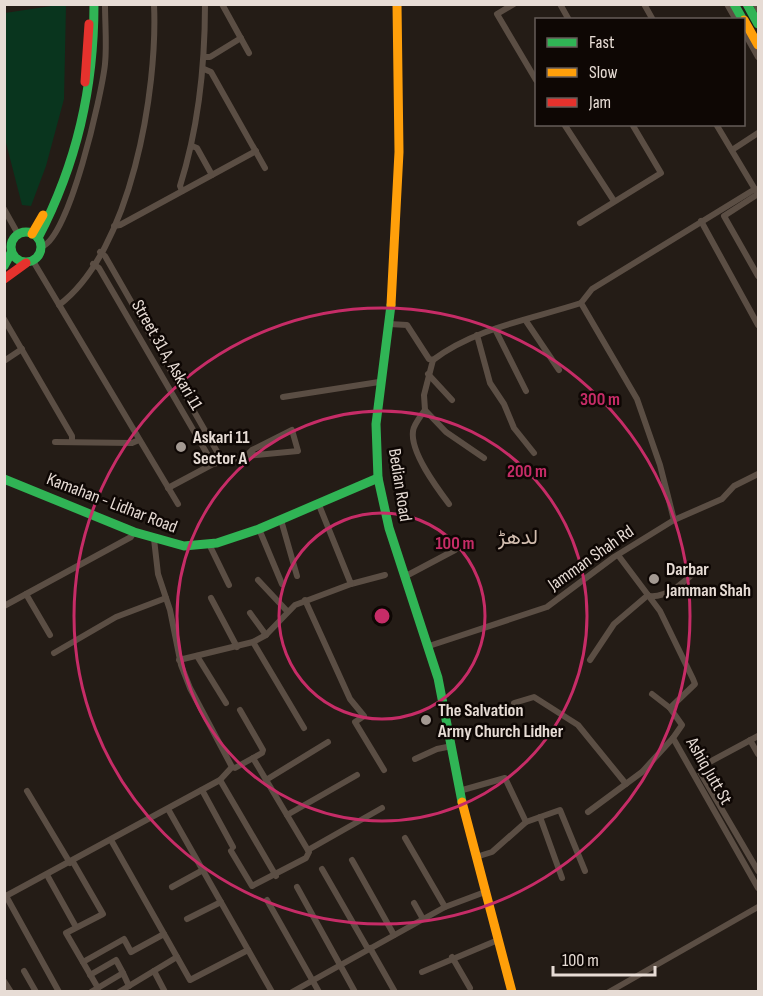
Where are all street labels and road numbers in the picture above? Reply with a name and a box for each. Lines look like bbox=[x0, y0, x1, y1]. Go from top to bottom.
street label: Street 31 A, Askari 11 bbox=[127, 296, 207, 414]
street label: Bedian Road bbox=[384, 447, 416, 523]
street label: Kamahan - Lidhar Road bbox=[44, 468, 180, 538]
street label: Jamman Shah Rd bbox=[543, 521, 638, 596]
street label: Ashiq Jutt St bbox=[681, 733, 737, 809]

